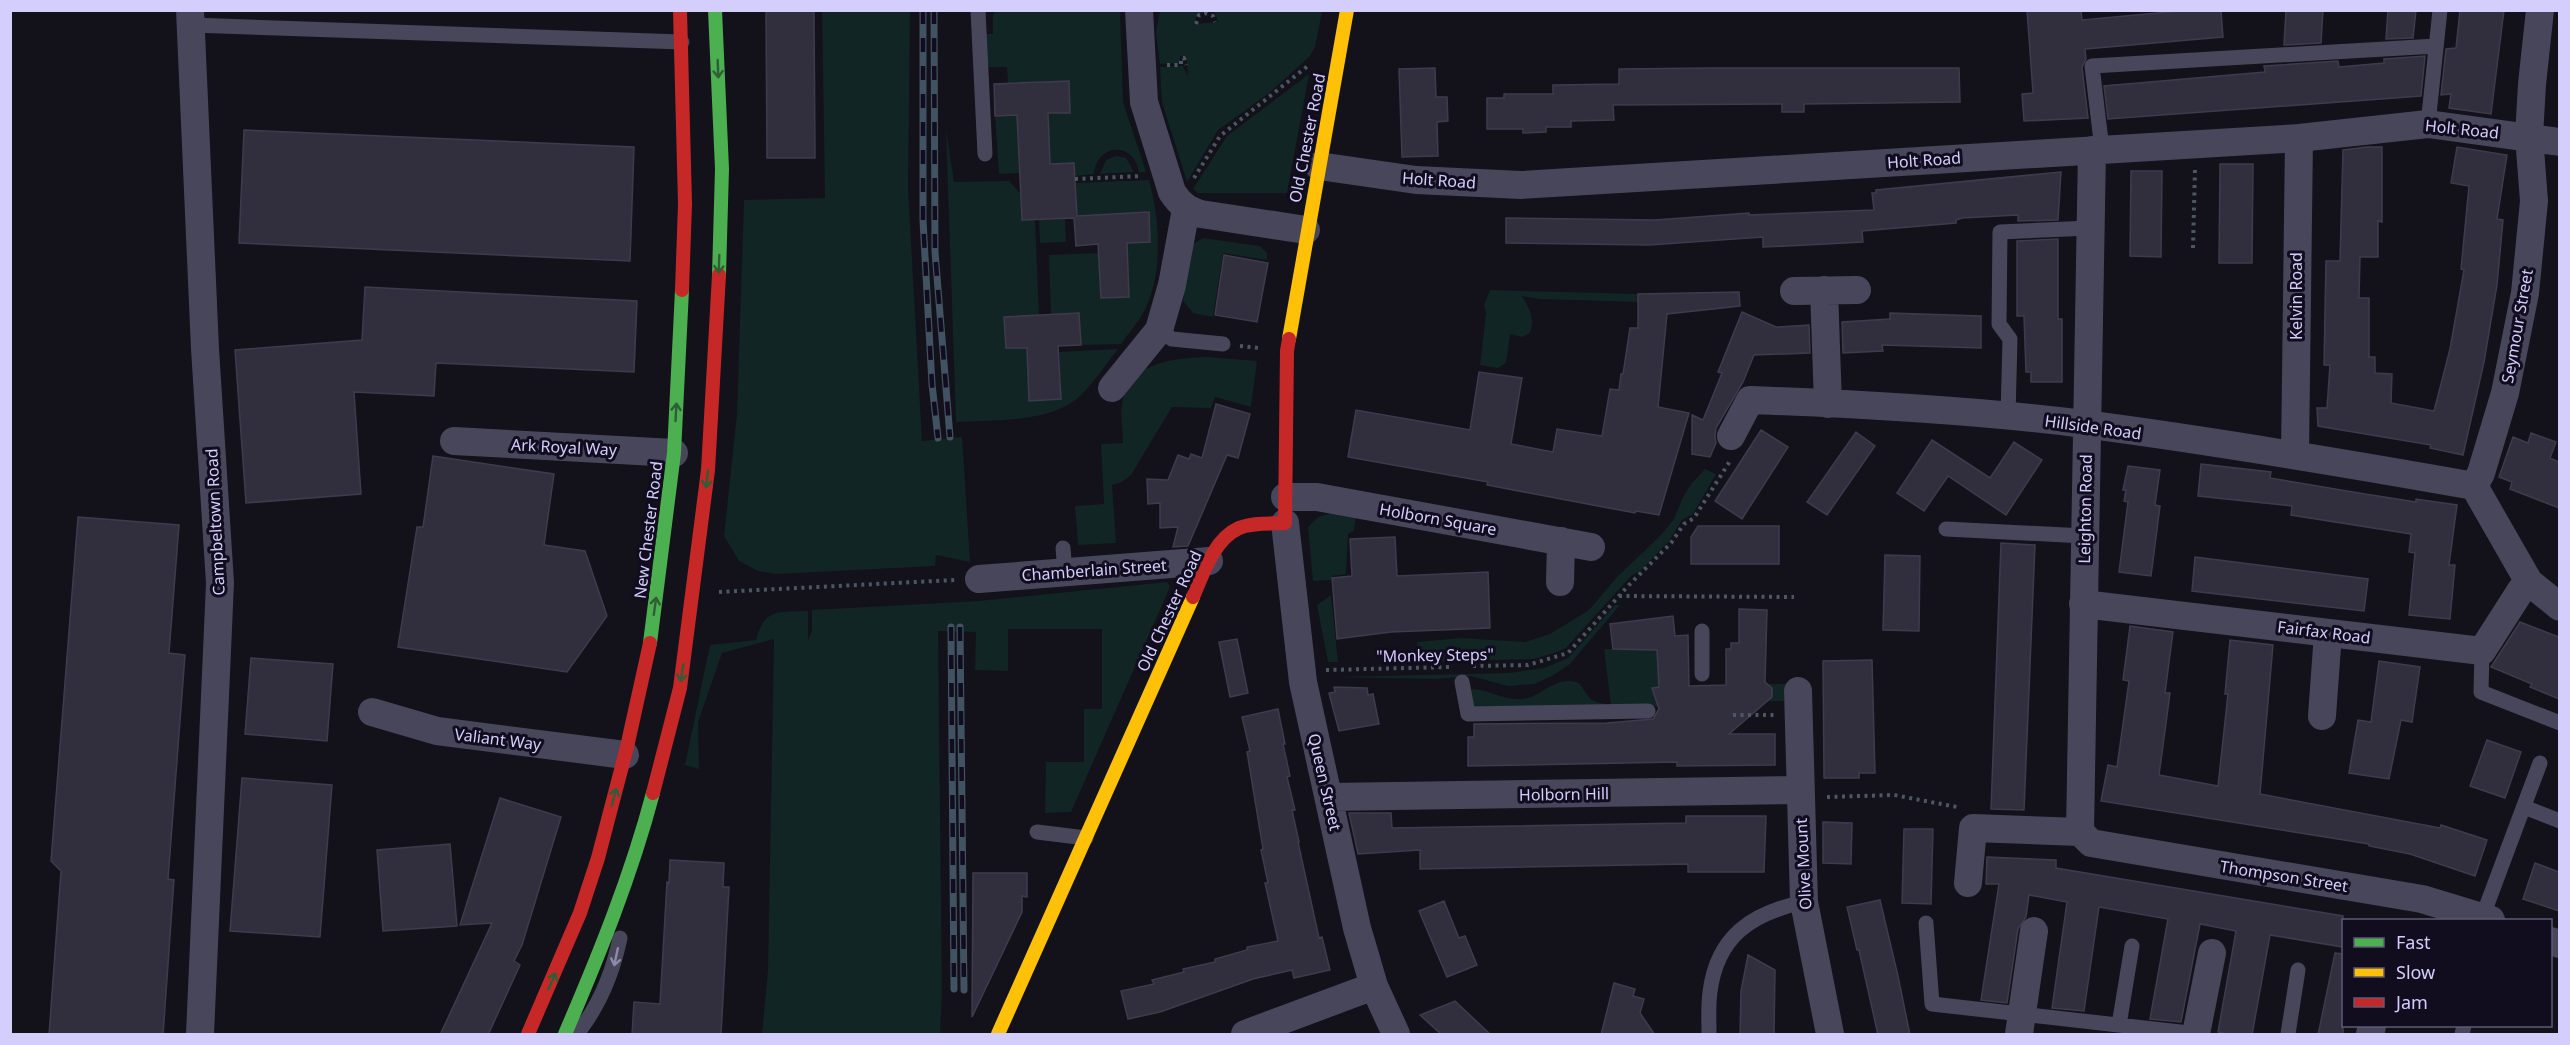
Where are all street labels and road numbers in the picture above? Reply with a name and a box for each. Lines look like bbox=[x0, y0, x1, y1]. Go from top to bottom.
street label: Old Chester Road bbox=[1284, 71, 1330, 205]
street label: Holt Road bbox=[2424, 114, 2500, 144]
street label: Holt Road bbox=[1886, 146, 1962, 174]
street label: Holt Road bbox=[1401, 166, 1477, 194]
street label: Kelvin Road bbox=[2285, 252, 2307, 340]
street label: Seymour Street bbox=[2496, 267, 2538, 385]
street label: Hillside Road bbox=[2043, 409, 2143, 445]
street label: Ark Royal Way bbox=[511, 433, 618, 461]
street label: Campbeltown Road bbox=[200, 448, 230, 596]
street label: Leighton Road bbox=[2073, 454, 2097, 564]
street label: New Chester Road bbox=[629, 460, 667, 600]
street label: Holborn Square bbox=[1378, 498, 1498, 540]
street label: Old Chester Road bbox=[1131, 547, 1207, 675]
street label: Chamberlain Street bbox=[1021, 554, 1167, 586]
street label: Fairfax Road bbox=[2276, 615, 2372, 649]
street label: "Monkey Steps" bbox=[1376, 643, 1494, 667]
street label: Valiant Way bbox=[453, 723, 543, 755]
street label: Queen Street bbox=[1303, 731, 1347, 833]
street label: Holborn Hill bbox=[1519, 782, 1609, 806]
street label: Olive Mount bbox=[1790, 817, 1816, 910]
street label: Thompson Street bbox=[2218, 855, 2350, 897]

